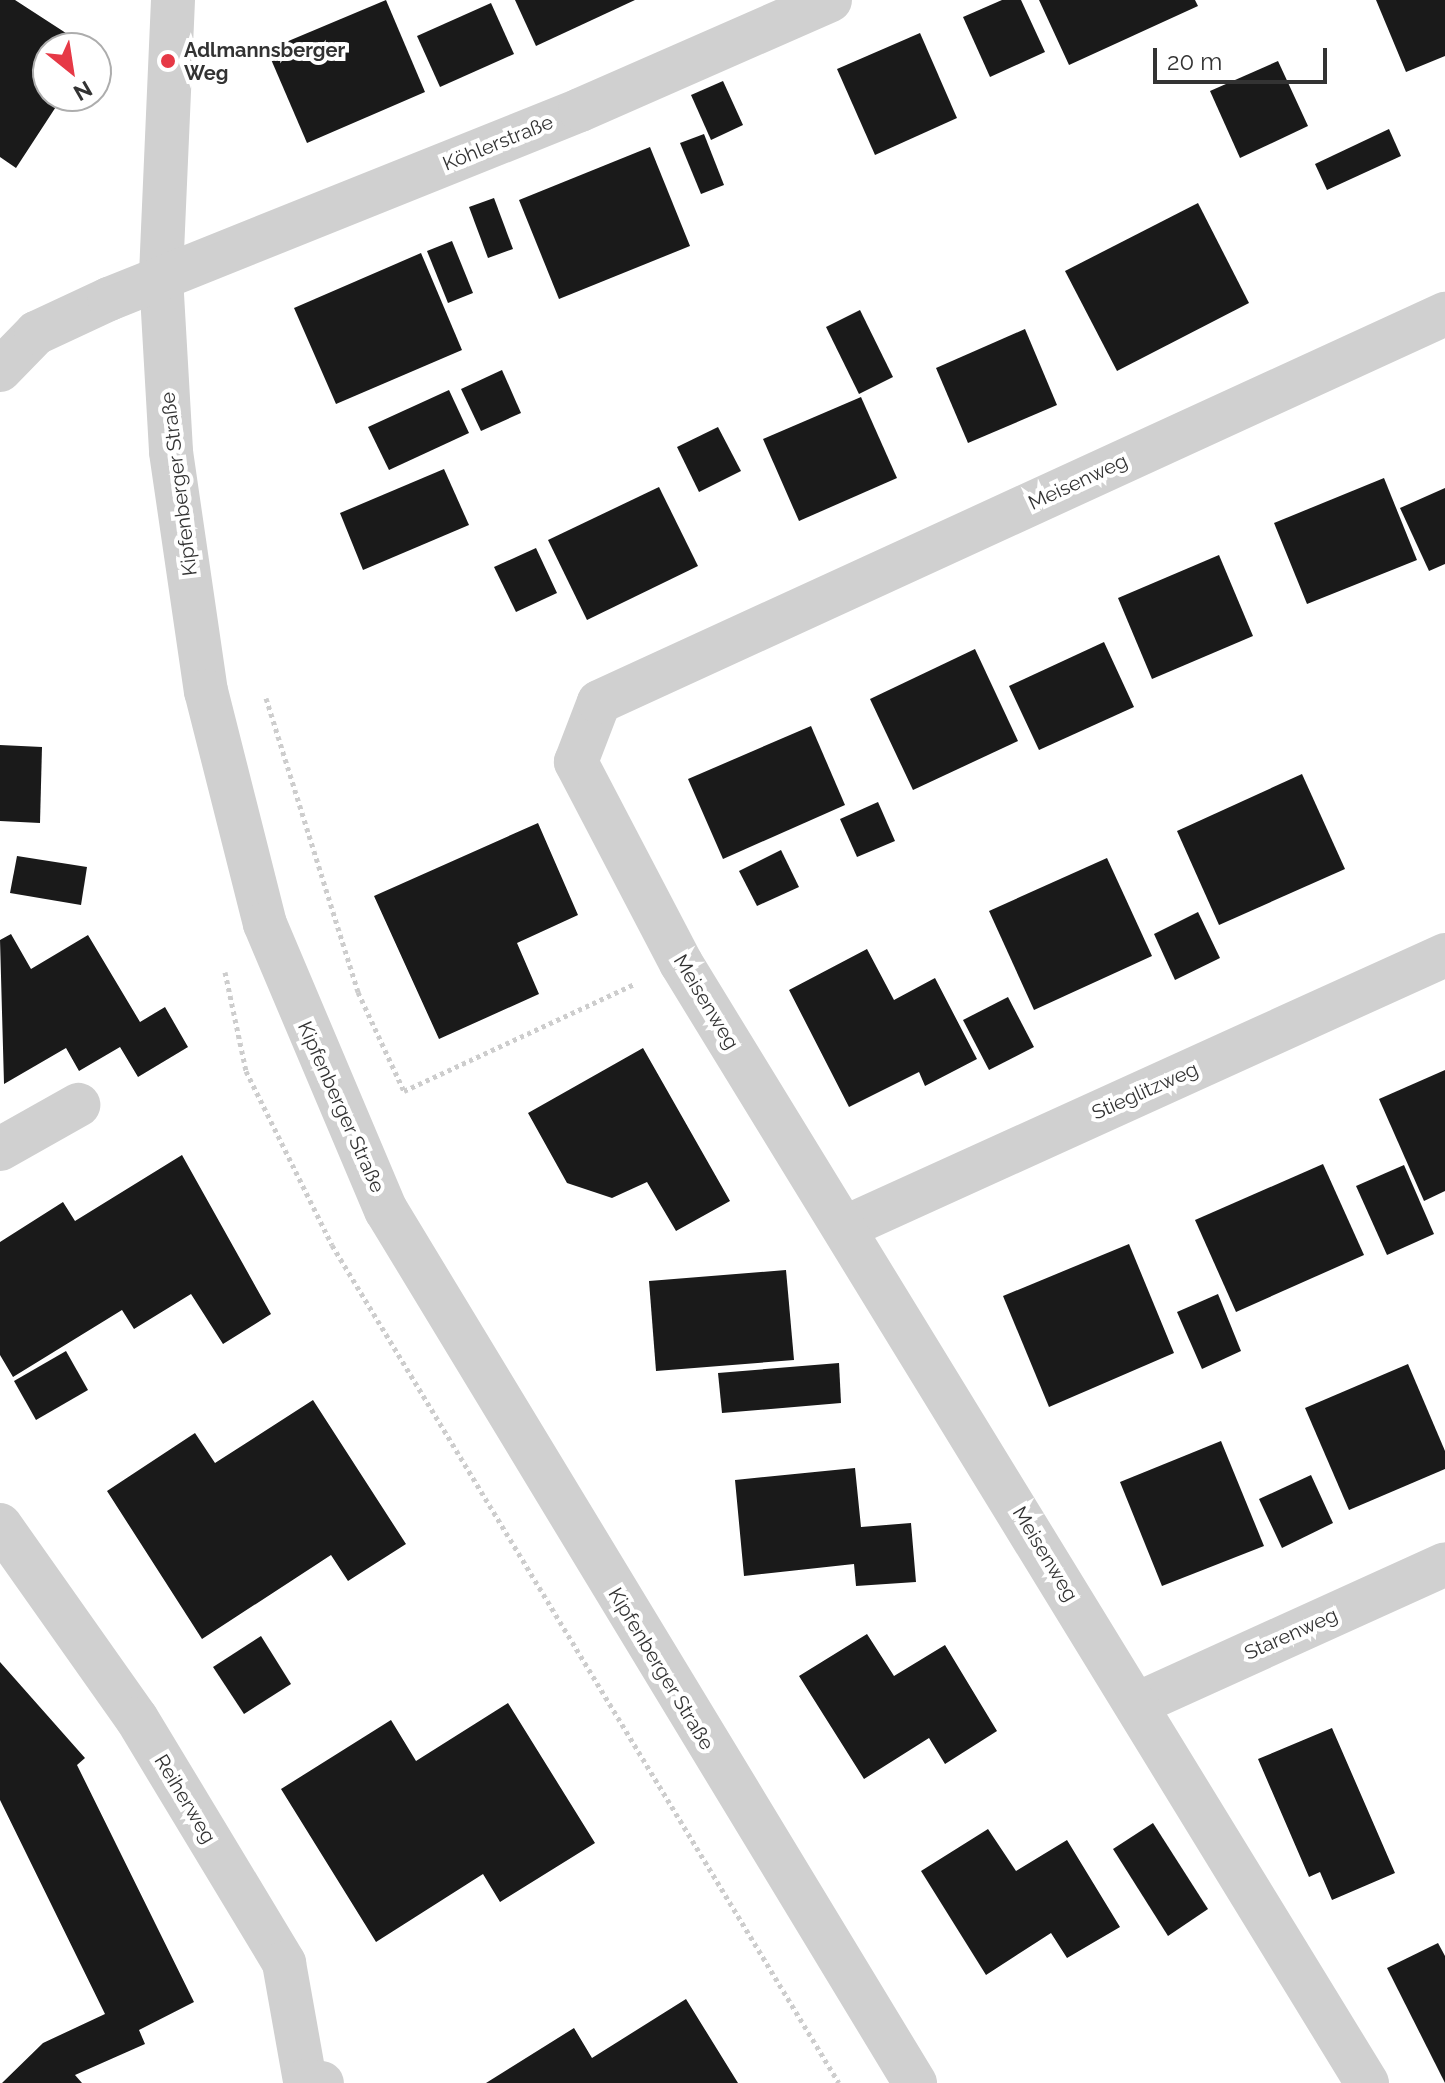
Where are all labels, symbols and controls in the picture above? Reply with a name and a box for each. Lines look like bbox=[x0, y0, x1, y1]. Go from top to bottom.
north arrow bbox=[32, 32, 112, 112]
scale bar bbox=[1157, 32, 1331, 82]
place label: Adlmannsberger Weg bbox=[184, 38, 345, 85]
text: 20 m bbox=[1167, 47, 1222, 76]
marker: Adlmannsberger Weg bbox=[159, 52, 177, 70]
text: N bbox=[69, 76, 97, 107]
street label: Köhlerstraße bbox=[439, 110, 557, 176]
street label: Kipfenberger Straße bbox=[156, 391, 202, 577]
street label: Meisenweg bbox=[1025, 449, 1131, 515]
street label: Meisenweg bbox=[668, 950, 744, 1054]
street label: Kipfenberger Straße bbox=[292, 1017, 390, 1197]
street label: Stieglitzweg bbox=[1088, 1057, 1202, 1125]
street label: Meisenweg bbox=[1007, 1502, 1083, 1606]
street label: Kipfenberger Straße bbox=[603, 1583, 719, 1755]
street label: Starenweg bbox=[1241, 1603, 1341, 1665]
street label: Reiherweg bbox=[149, 1750, 221, 1848]

